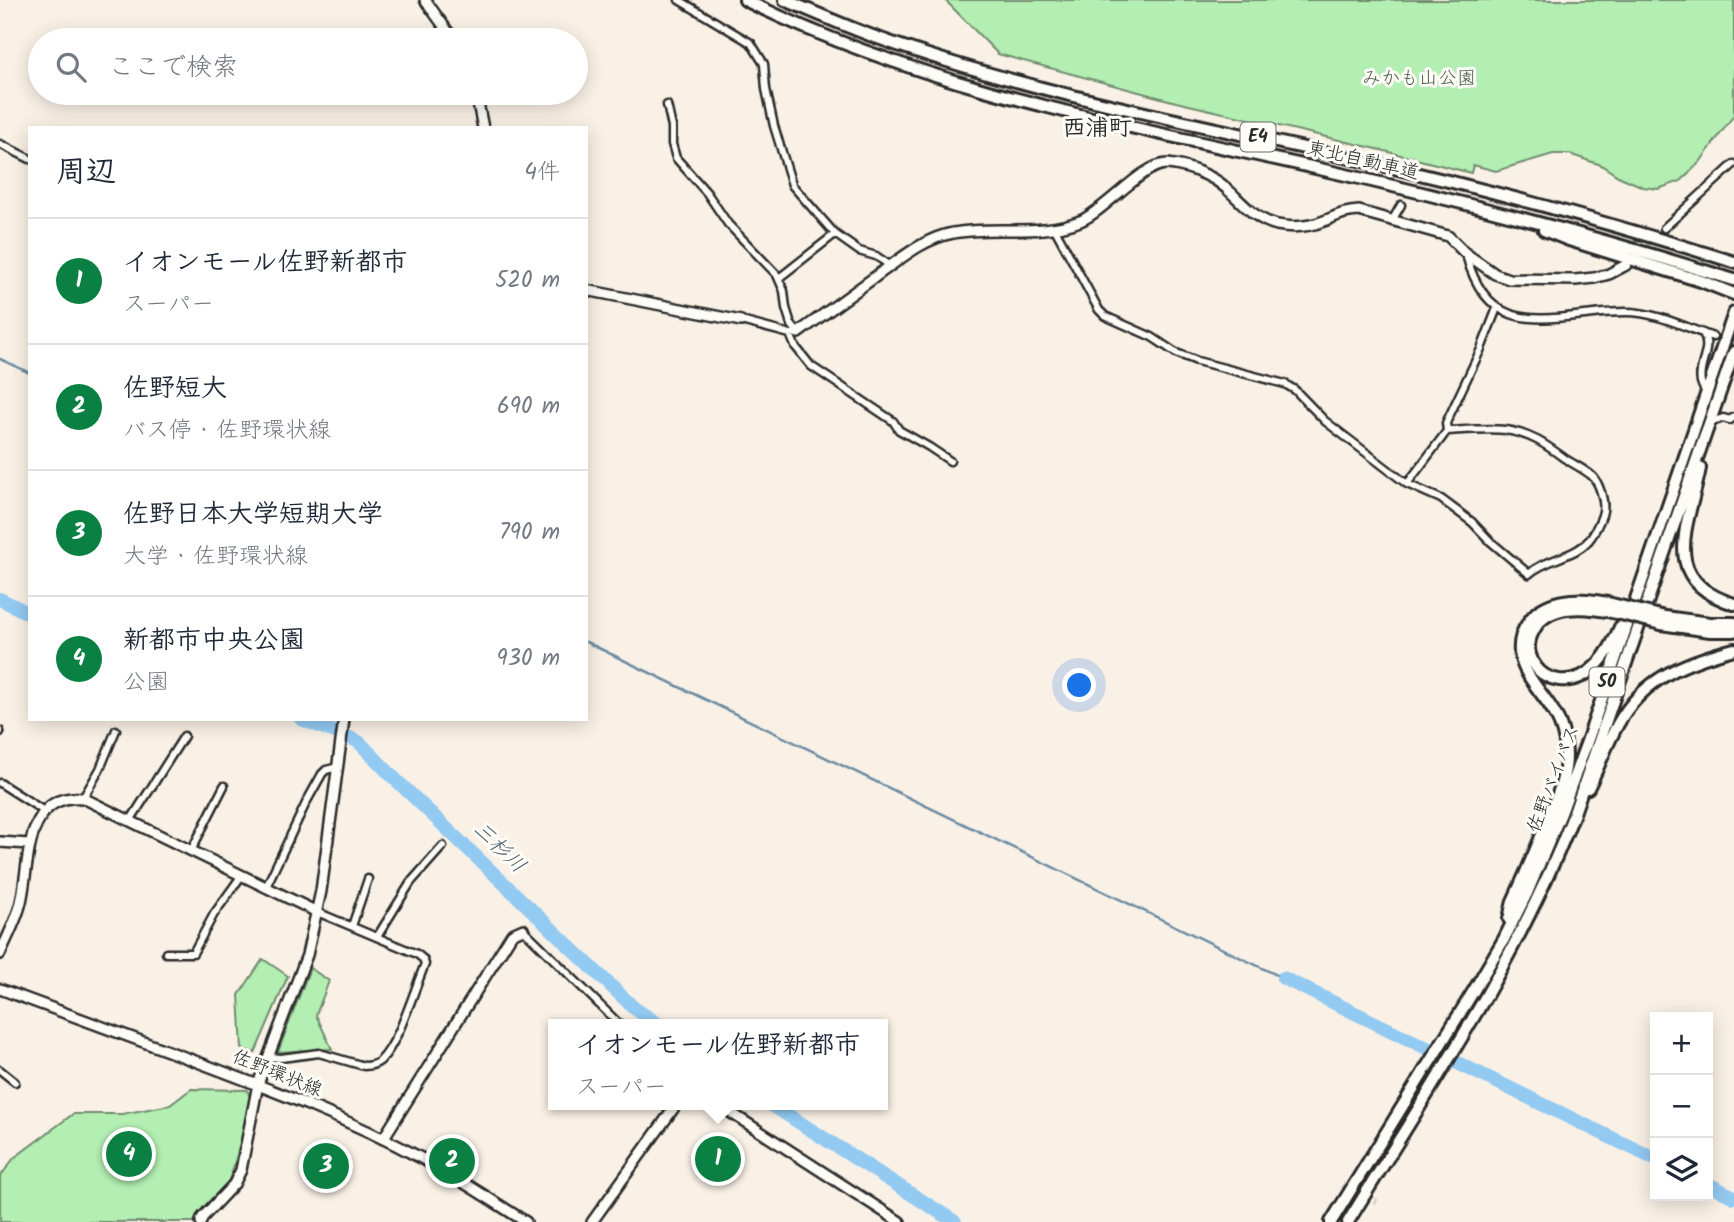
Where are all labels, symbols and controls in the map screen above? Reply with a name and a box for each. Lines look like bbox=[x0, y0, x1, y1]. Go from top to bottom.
search box bbox=[28, 28, 588, 105]
text: ここで検索 bbox=[108, 47, 238, 89]
icon: search bbox=[52, 48, 90, 86]
park label: みかも山公園 bbox=[1362, 64, 1476, 94]
district label: 西浦町 bbox=[1063, 111, 1132, 147]
road number: E4 bbox=[1240, 122, 1276, 152]
street label: 東北自動車道 bbox=[1304, 134, 1422, 188]
text: 周辺 bbox=[56, 149, 116, 197]
text: 4件 bbox=[524, 155, 560, 191]
text: イオンモール佐野新都市 bbox=[123, 242, 407, 284]
text: 1 bbox=[76, 263, 82, 299]
text: 520 m bbox=[495, 263, 560, 299]
text: スーパー bbox=[123, 287, 214, 323]
text: 佐野短大 bbox=[123, 368, 227, 410]
text: 2 bbox=[72, 389, 86, 425]
text: 690 m bbox=[497, 389, 560, 425]
text: バス停 · 佐野環状線 bbox=[123, 413, 331, 449]
text: 佐野日本大学短期大学 bbox=[123, 494, 383, 536]
text: 3 bbox=[73, 515, 85, 551]
text: 790 m bbox=[499, 515, 560, 551]
text: 大学 · 佐野環状線 bbox=[123, 539, 308, 575]
text: 新都市中央公園 bbox=[123, 620, 305, 662]
text: 4 bbox=[73, 641, 85, 677]
text: 930 m bbox=[497, 641, 560, 677]
text: 公園 bbox=[123, 665, 169, 701]
your location bbox=[1062, 668, 1096, 702]
road number: 50 bbox=[1590, 668, 1624, 696]
street label: 佐野バイパス bbox=[1520, 721, 1588, 837]
water label: 三杉川 bbox=[465, 814, 533, 882]
map controls bbox=[1650, 1012, 1713, 1201]
button: + bbox=[1650, 1012, 1713, 1075]
popup bbox=[548, 1019, 888, 1110]
text: イオンモール佐野新都市 bbox=[576, 1025, 860, 1067]
street label: 佐野環状線 bbox=[227, 1042, 327, 1106]
text: スーパー bbox=[576, 1070, 667, 1106]
button: − bbox=[1650, 1075, 1713, 1138]
pin: 4 bbox=[106, 1128, 152, 1180]
pin: 1 bbox=[695, 1133, 741, 1185]
pin: 2 bbox=[429, 1135, 475, 1187]
button: layers bbox=[1650, 1138, 1713, 1201]
pin: 3 bbox=[303, 1140, 349, 1192]

